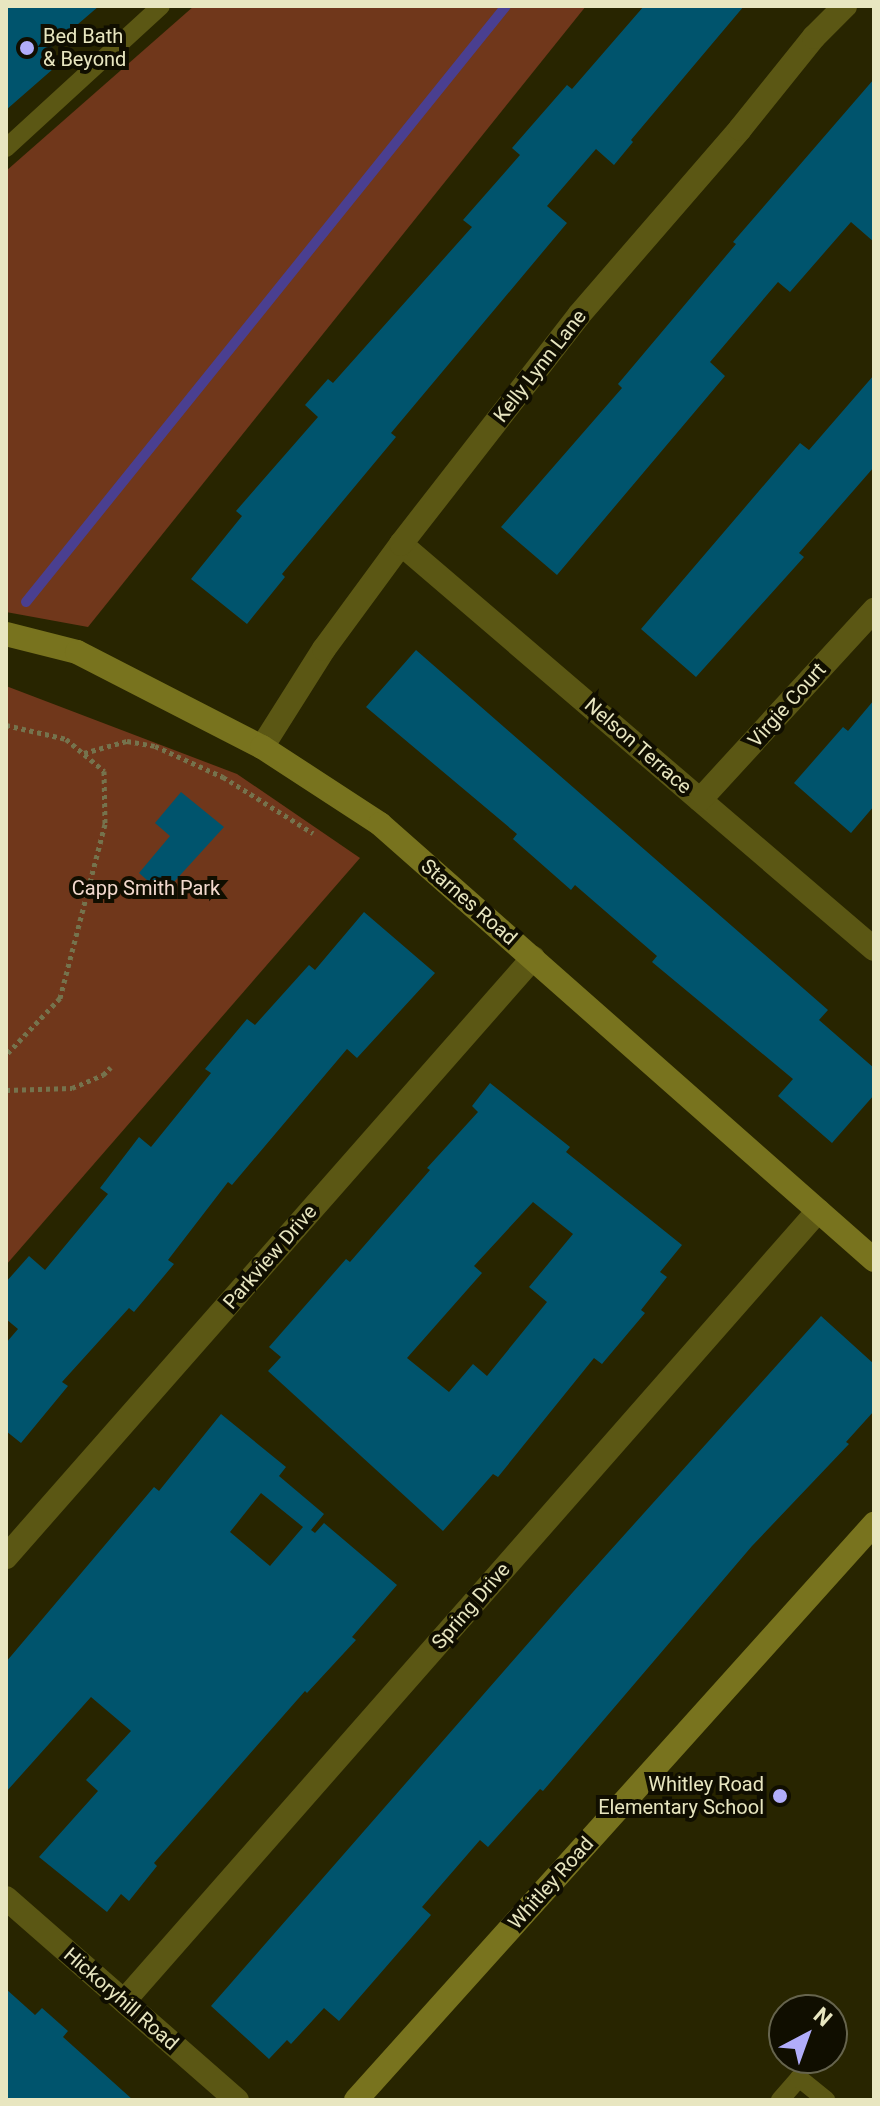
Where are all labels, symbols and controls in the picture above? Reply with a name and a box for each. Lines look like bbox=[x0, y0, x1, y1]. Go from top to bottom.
place label: Bed Bath & Beyond bbox=[43, 24, 126, 71]
marker: Bed Bath & Beyond bbox=[18, 39, 36, 57]
street label: Kelly Lynn Lane bbox=[489, 305, 591, 427]
street label: Virgie Court bbox=[743, 658, 831, 752]
street label: Nelson Terrace bbox=[580, 693, 696, 799]
street label: Starnes Road bbox=[416, 854, 522, 950]
park label: Capp Smith Park bbox=[72, 876, 220, 900]
street label: Parkview Drive bbox=[218, 1200, 322, 1314]
street label: Spring Drive bbox=[427, 1558, 515, 1654]
place label: Whitley Road Elementary School bbox=[598, 1772, 764, 1819]
marker: Whitley Road Elementary School bbox=[771, 1787, 789, 1805]
street label: Whitley Road bbox=[503, 1832, 599, 1934]
street label: Hickoryhill Road bbox=[59, 1943, 183, 2055]
north arrow bbox=[768, 1994, 848, 2074]
text: N bbox=[809, 2002, 837, 2032]

